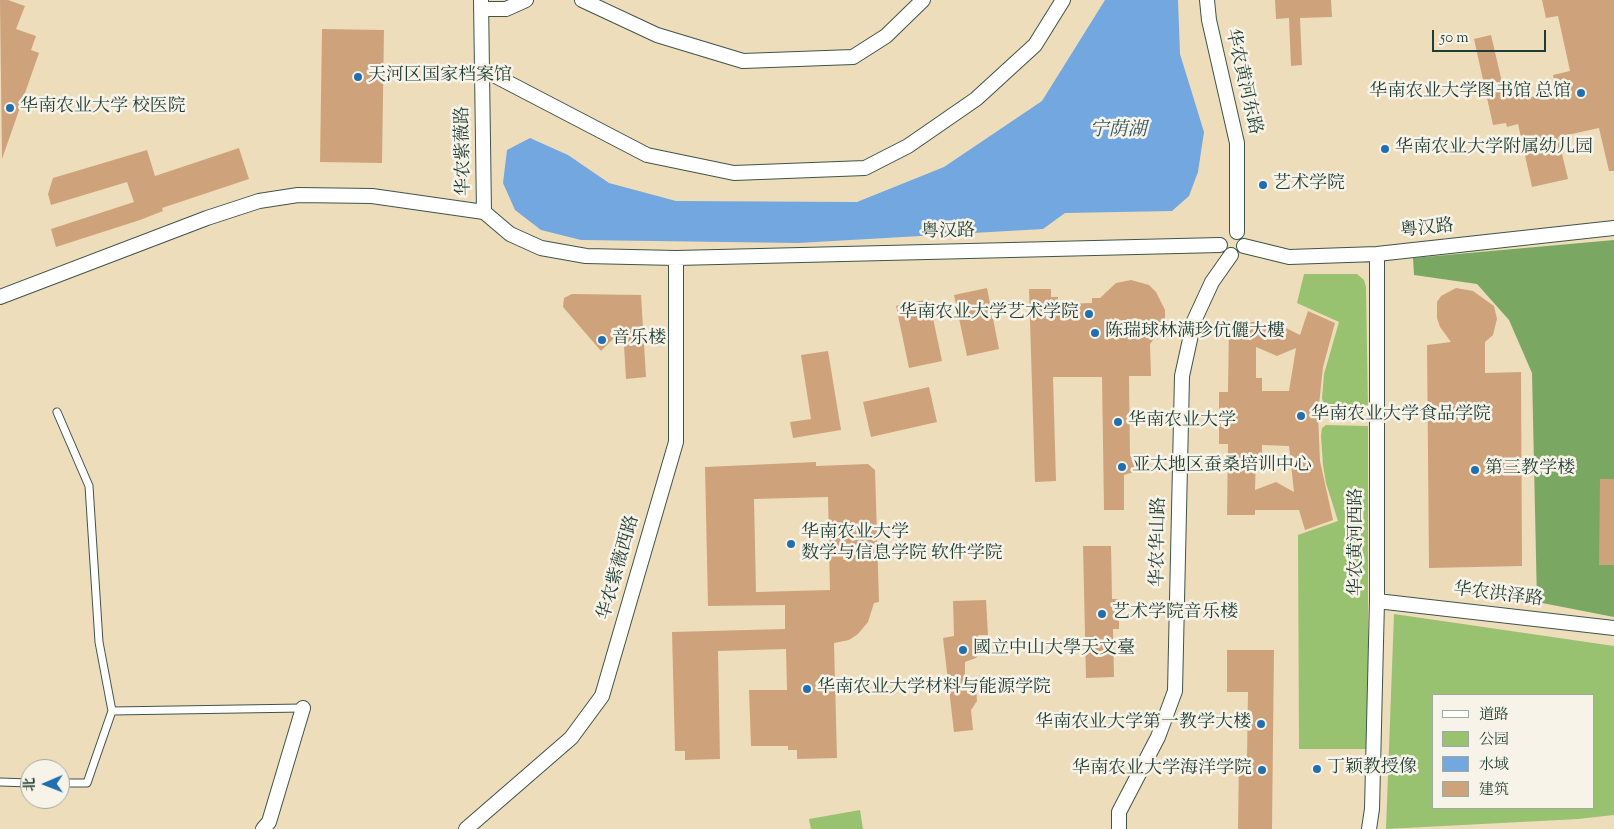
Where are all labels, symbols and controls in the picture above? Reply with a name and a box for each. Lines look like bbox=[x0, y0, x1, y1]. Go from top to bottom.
scale bar bbox=[1434, 20, 1548, 52]
street label: 华农黄河东路 bbox=[1219, 27, 1265, 137]
text: 50 m bbox=[1440, 28, 1469, 49]
place label: 天河区国家档案馆 bbox=[368, 66, 512, 88]
marker: 天河区国家档案馆 bbox=[352, 71, 364, 83]
place label: 华南农业大学图书馆 总馆 bbox=[1369, 82, 1571, 104]
marker: 华南农业大学图书馆 总馆 bbox=[1575, 87, 1587, 99]
place label: 华南农业大学 校医院 bbox=[20, 97, 186, 119]
marker: 华南农业大学 校医院 bbox=[4, 102, 16, 114]
street label: 华农紫薇路 bbox=[453, 106, 477, 196]
water label: 宁荫湖 bbox=[1090, 121, 1146, 143]
place label: 华南农业大学附属幼儿园 bbox=[1395, 138, 1593, 160]
marker: 华南农业大学附属幼儿园 bbox=[1379, 143, 1391, 155]
place label: 艺术学院 bbox=[1273, 174, 1345, 196]
marker: 艺术学院 bbox=[1257, 179, 1269, 191]
street label: 粤汉路 bbox=[1399, 216, 1455, 244]
street label: 粤汉路 bbox=[921, 222, 975, 244]
place label: 华南农业大学艺术学院 bbox=[899, 303, 1079, 325]
marker: 华南农业大学艺术学院 bbox=[1083, 308, 1095, 320]
place label: 陈瑞球林满珍伉儷大樓 bbox=[1105, 322, 1285, 344]
marker: 陈瑞球林满珍伉儷大樓 bbox=[1089, 327, 1101, 339]
place label: 音乐楼 bbox=[612, 329, 666, 351]
marker: 音乐楼 bbox=[596, 334, 608, 346]
place label: 华南农业大学食品学院 bbox=[1311, 405, 1491, 427]
marker: 华南农业大学食品学院 bbox=[1295, 410, 1307, 422]
place label: 华南农业大学 bbox=[1128, 411, 1236, 433]
marker: 华南农业大学 bbox=[1112, 416, 1124, 428]
place label: 亚太地区蚕桑培训中心 bbox=[1132, 456, 1312, 478]
place label: 第三教学楼 bbox=[1485, 459, 1575, 481]
marker: 亚太地区蚕桑培训中心 bbox=[1116, 461, 1128, 473]
marker: 第三教学楼 bbox=[1469, 464, 1481, 476]
street label: 华农黄河西路 bbox=[1347, 488, 1369, 596]
street label: 华农华山路 bbox=[1148, 497, 1172, 587]
street label: 华农紫薇西路 bbox=[595, 513, 645, 623]
place label: 华南农业大学 数学与信息学院 软件学院 bbox=[801, 523, 1003, 566]
marker: 华南农业大学 数学与信息学院 软件学院 bbox=[785, 538, 797, 550]
street label: 华农洪泽路 bbox=[1452, 580, 1544, 612]
place label: 艺术学院音乐楼 bbox=[1112, 603, 1238, 625]
marker: 艺术学院音乐楼 bbox=[1096, 608, 1108, 620]
place label: 國立中山大學天文臺 bbox=[973, 639, 1135, 661]
marker: 國立中山大學天文臺 bbox=[957, 644, 969, 656]
place label: 华南农业大学材料与能源学院 bbox=[817, 678, 1051, 700]
marker: 华南农业大学材料与能源学院 bbox=[801, 683, 813, 695]
legend bbox=[1432, 694, 1594, 809]
text: 道路 bbox=[1479, 705, 1509, 726]
place label: 华南农业大学第一教学大楼 bbox=[1035, 713, 1251, 735]
marker: 华南农业大学第一教学大楼 bbox=[1255, 718, 1267, 730]
text: 公园 bbox=[1479, 730, 1509, 751]
text: 水域 bbox=[1479, 755, 1509, 776]
place label: 丁颖教授像 bbox=[1327, 758, 1417, 780]
north arrow bbox=[20, 759, 70, 809]
place label: 华南农业大学海洋学院 bbox=[1072, 759, 1252, 781]
marker: 丁颖教授像 bbox=[1311, 763, 1323, 775]
marker: 华南农业大学海洋学院 bbox=[1256, 764, 1268, 776]
text: 北 bbox=[21, 777, 41, 791]
text: 建筑 bbox=[1479, 780, 1509, 801]

